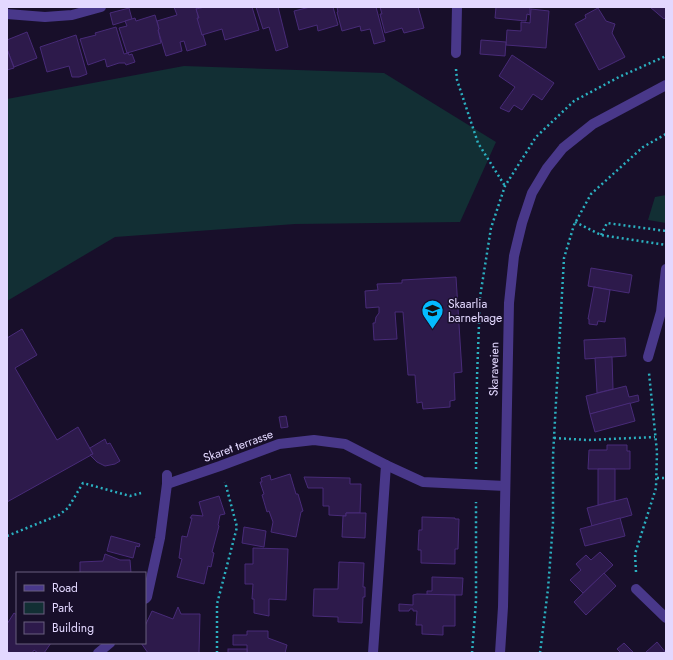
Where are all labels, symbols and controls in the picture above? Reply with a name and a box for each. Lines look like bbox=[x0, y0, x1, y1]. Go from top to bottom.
place label: Skaarlia barnehage bbox=[448, 295, 502, 327]
school or university icon: Skaarlia barnehage bbox=[420, 298, 446, 331]
street label: Skaraveien bbox=[485, 342, 503, 396]
street label: Skaret terrasse bbox=[201, 425, 275, 467]
legend bbox=[16, 572, 146, 644]
text: Road bbox=[52, 579, 78, 597]
text: Park bbox=[52, 599, 74, 617]
text: Building bbox=[52, 619, 94, 637]

